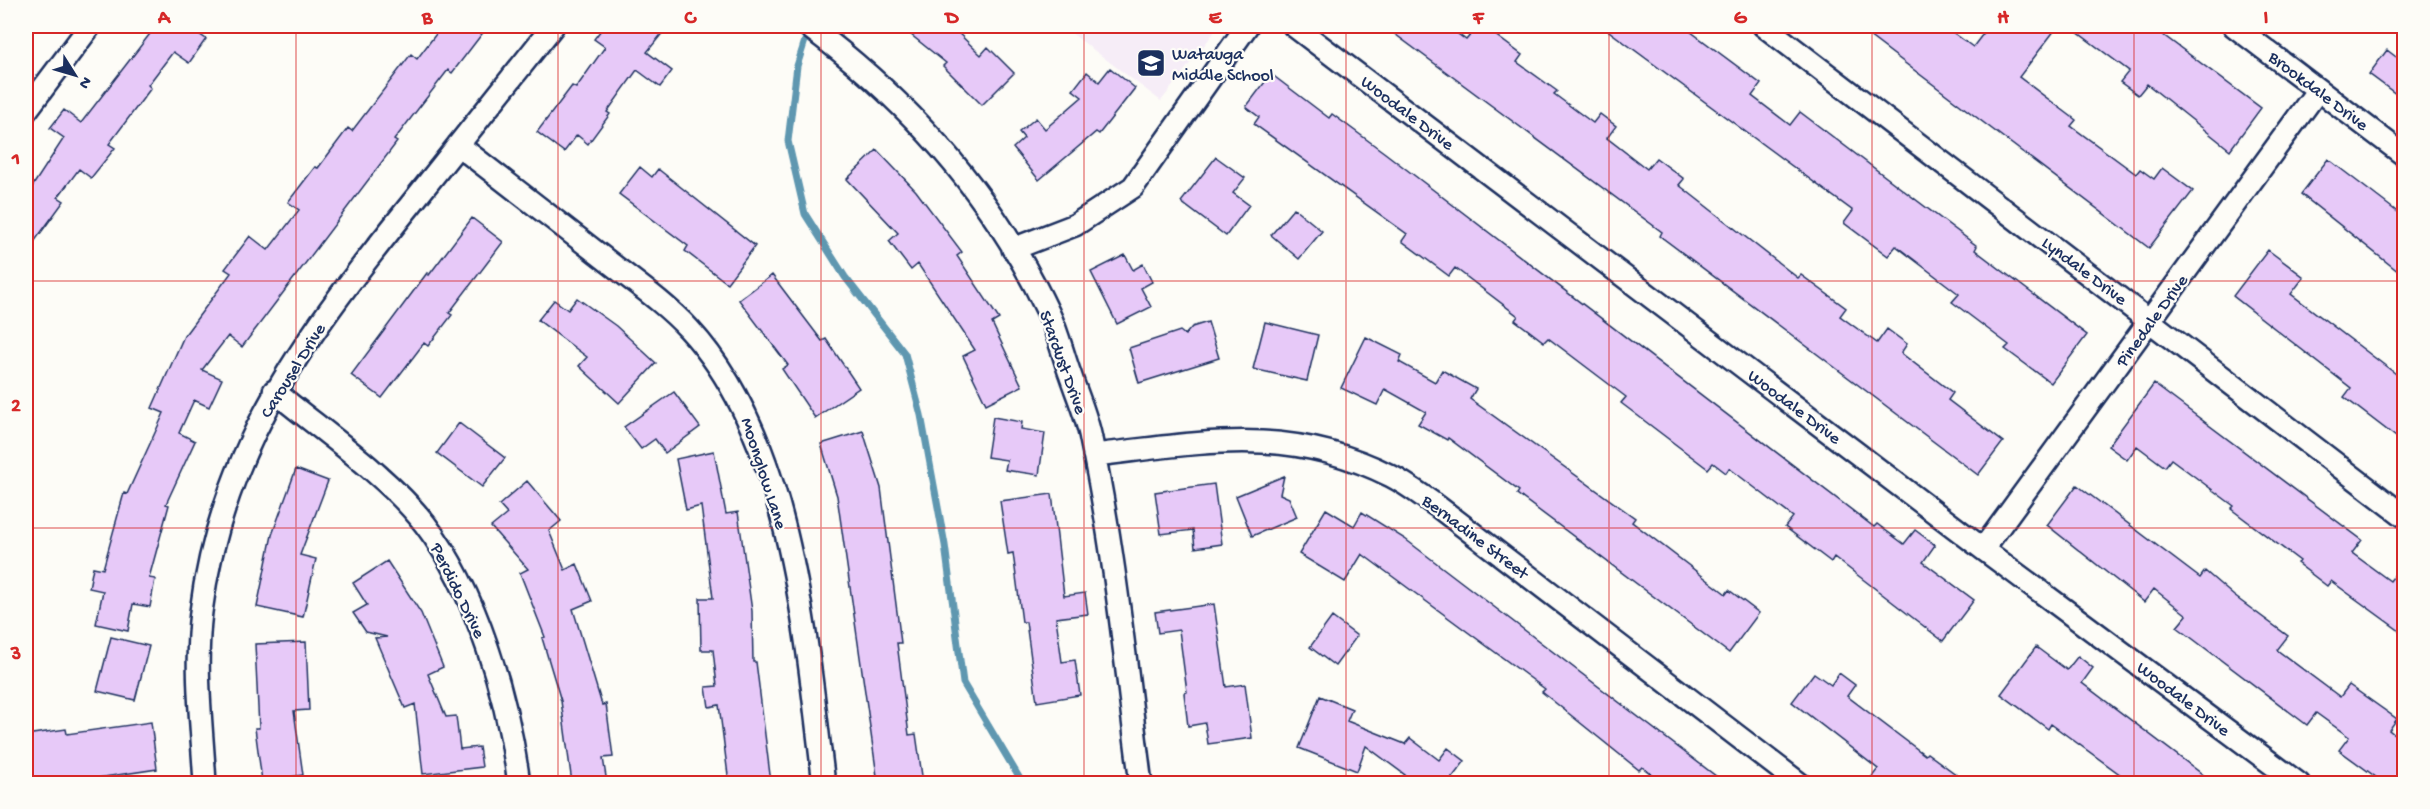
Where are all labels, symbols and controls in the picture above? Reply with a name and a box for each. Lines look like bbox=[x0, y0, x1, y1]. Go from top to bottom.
text: A bbox=[157, 8, 172, 31]
text: B bbox=[421, 8, 433, 31]
text: C bbox=[684, 8, 698, 31]
text: D bbox=[943, 8, 959, 31]
text: E bbox=[1209, 8, 1223, 31]
text: F bbox=[1472, 8, 1485, 31]
text: G bbox=[1734, 8, 1748, 31]
text: H bbox=[1997, 8, 2009, 31]
text: I bbox=[2264, 8, 2269, 31]
north arrow bbox=[45, 45, 105, 105]
place label: Watauga Middle School bbox=[1172, 45, 1274, 87]
school or university icon: Watauga Middle School bbox=[1135, 47, 1167, 79]
street label: Brookdale Drive bbox=[2263, 47, 2372, 137]
text: N bbox=[73, 72, 95, 92]
street label: Woodale Drive bbox=[1356, 72, 1458, 156]
text: 1 bbox=[11, 149, 20, 172]
street label: Lyndale Drive bbox=[2037, 233, 2131, 311]
street label: Pinedale Drive bbox=[2112, 271, 2194, 373]
street label: Stardust Drive bbox=[1033, 308, 1090, 418]
street label: Carousel Drive bbox=[257, 320, 332, 422]
street label: Woodale Drive bbox=[1743, 366, 1845, 450]
text: 2 bbox=[11, 396, 21, 419]
street label: Moonglow Lane bbox=[735, 415, 791, 533]
street label: Bernadine Street bbox=[1416, 491, 1533, 586]
street label: Perdido Drive bbox=[424, 539, 489, 643]
text: 3 bbox=[10, 644, 21, 667]
street label: Woodale Drive bbox=[2132, 658, 2234, 742]

